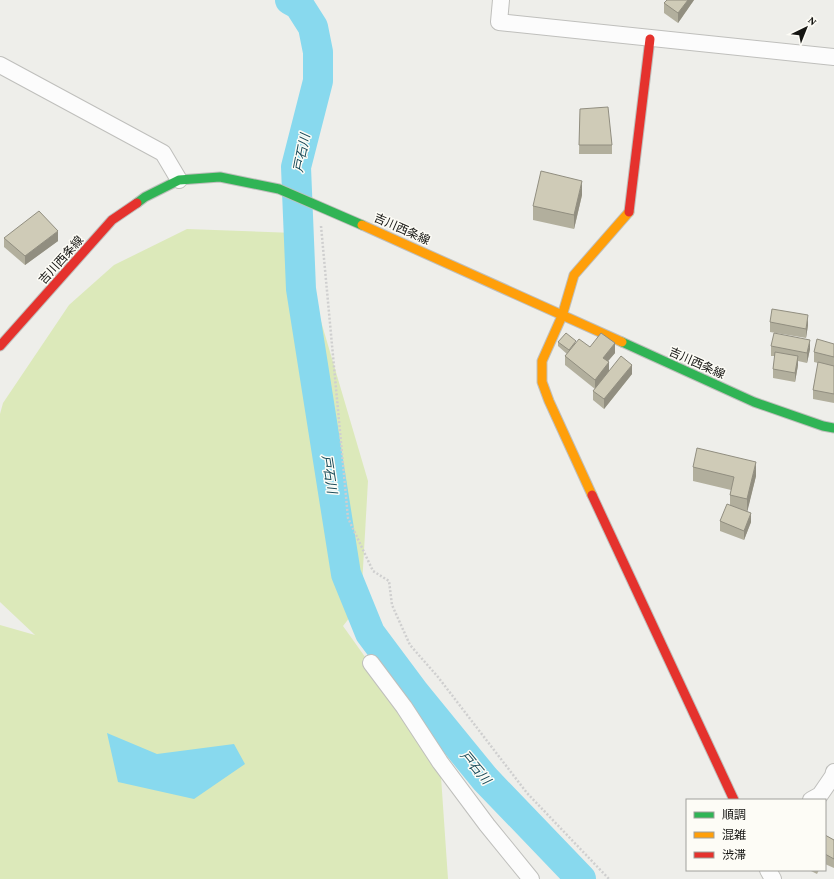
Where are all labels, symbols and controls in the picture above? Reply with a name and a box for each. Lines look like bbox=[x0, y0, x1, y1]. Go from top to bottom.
north arrow bbox=[786, 8, 826, 48]
text: N bbox=[806, 14, 820, 28]
water label: 戸石川 bbox=[290, 131, 313, 174]
street label: 吉川西条線 bbox=[372, 210, 432, 248]
street label: 吉川西条線 bbox=[36, 233, 86, 287]
street label: 吉川西条線 bbox=[667, 344, 727, 382]
water label: 戸石川 bbox=[319, 454, 340, 496]
water label: 戸石川 bbox=[457, 748, 495, 789]
legend bbox=[686, 799, 826, 871]
text: 順調 bbox=[722, 808, 746, 822]
text: 混雑 bbox=[722, 828, 746, 842]
text: 渋滞 bbox=[722, 848, 746, 862]

